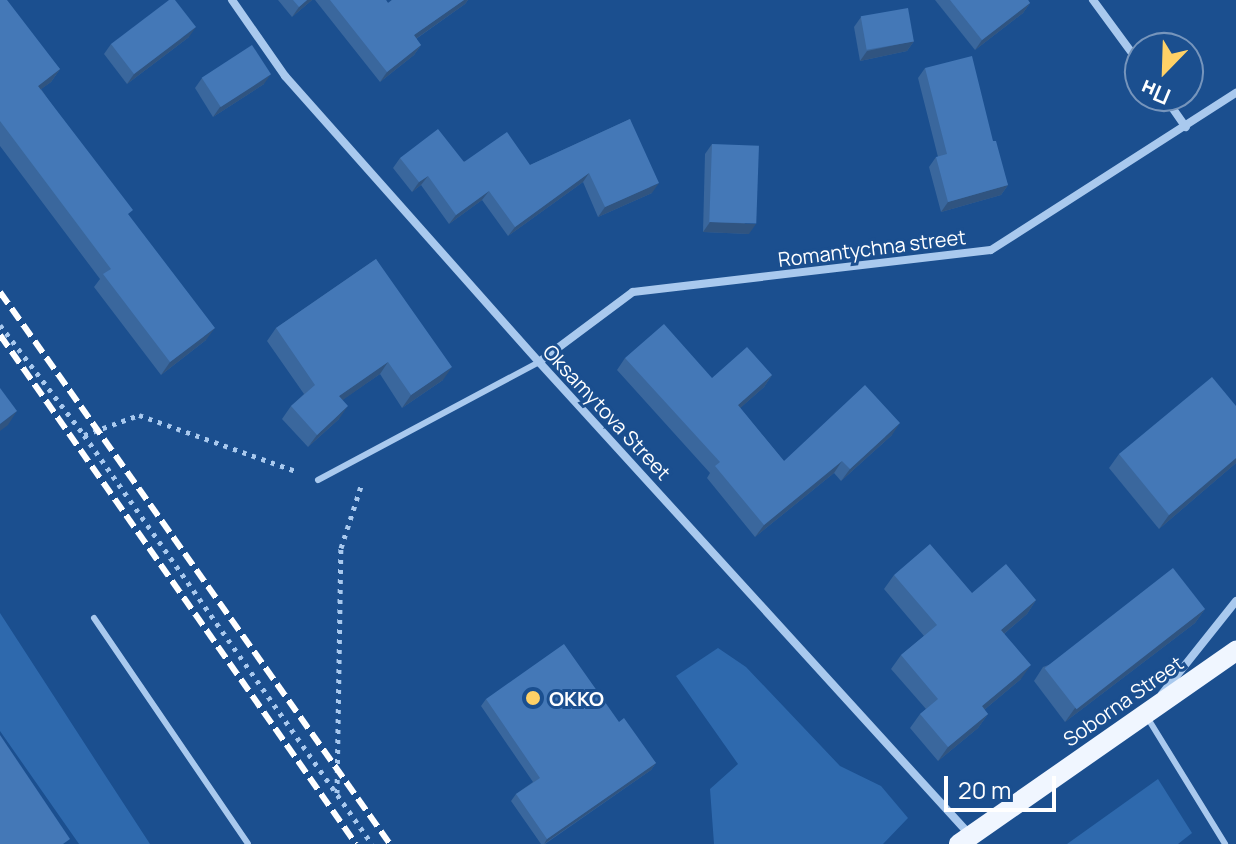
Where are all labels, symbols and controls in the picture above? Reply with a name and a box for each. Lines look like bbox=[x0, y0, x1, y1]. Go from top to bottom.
north arrow bbox=[1124, 32, 1204, 112]
text: Пн bbox=[1136, 73, 1175, 112]
street label: Romantychna street bbox=[777, 225, 967, 271]
street label: Oksamytova Street bbox=[538, 339, 676, 485]
street label: Soborna Street bbox=[1058, 651, 1188, 751]
place label: OKKO bbox=[549, 686, 604, 710]
marker: OKKO bbox=[524, 689, 542, 707]
scale bar bbox=[948, 760, 1060, 810]
text: 20 m bbox=[958, 773, 1011, 806]

